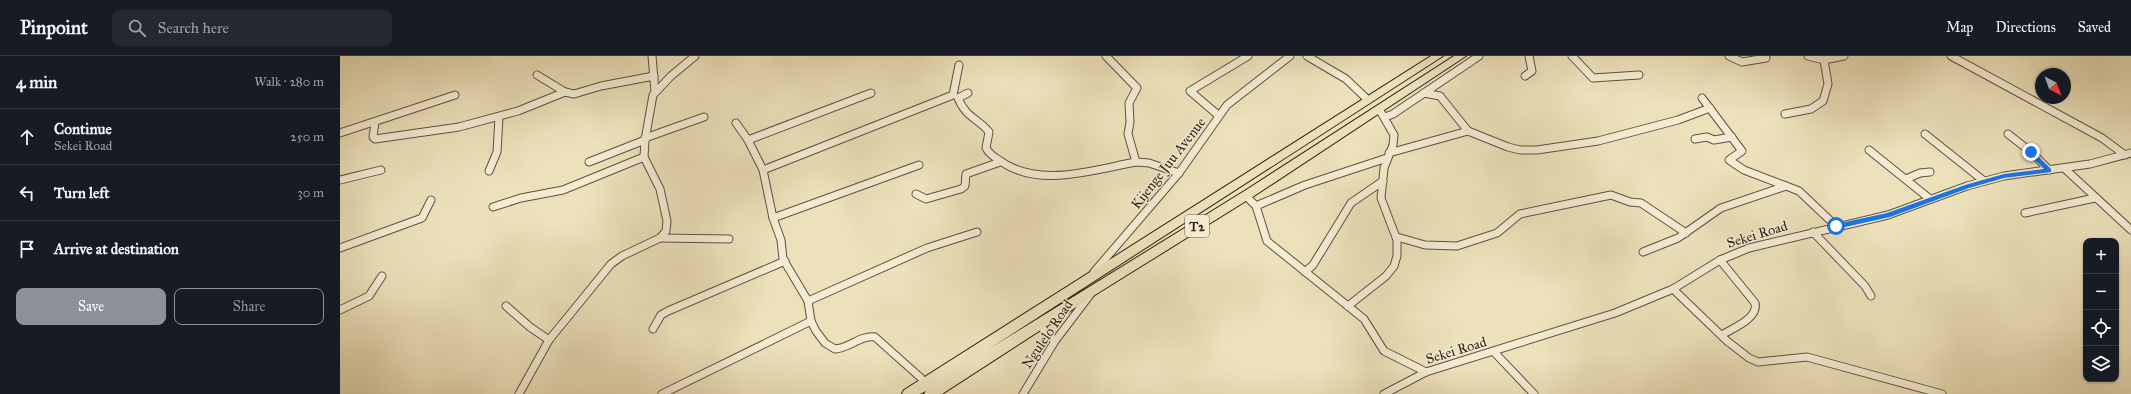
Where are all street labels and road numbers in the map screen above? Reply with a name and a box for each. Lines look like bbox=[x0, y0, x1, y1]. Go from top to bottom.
street label: Kijenge Juu Avenue bbox=[1127, 114, 1210, 213]
road number: T2 bbox=[1185, 215, 1209, 237]
street label: Sekei Road bbox=[1725, 217, 1790, 252]
street label: Ngulelo Road bbox=[1018, 297, 1077, 372]
street label: Sekei Road bbox=[1424, 333, 1489, 368]

